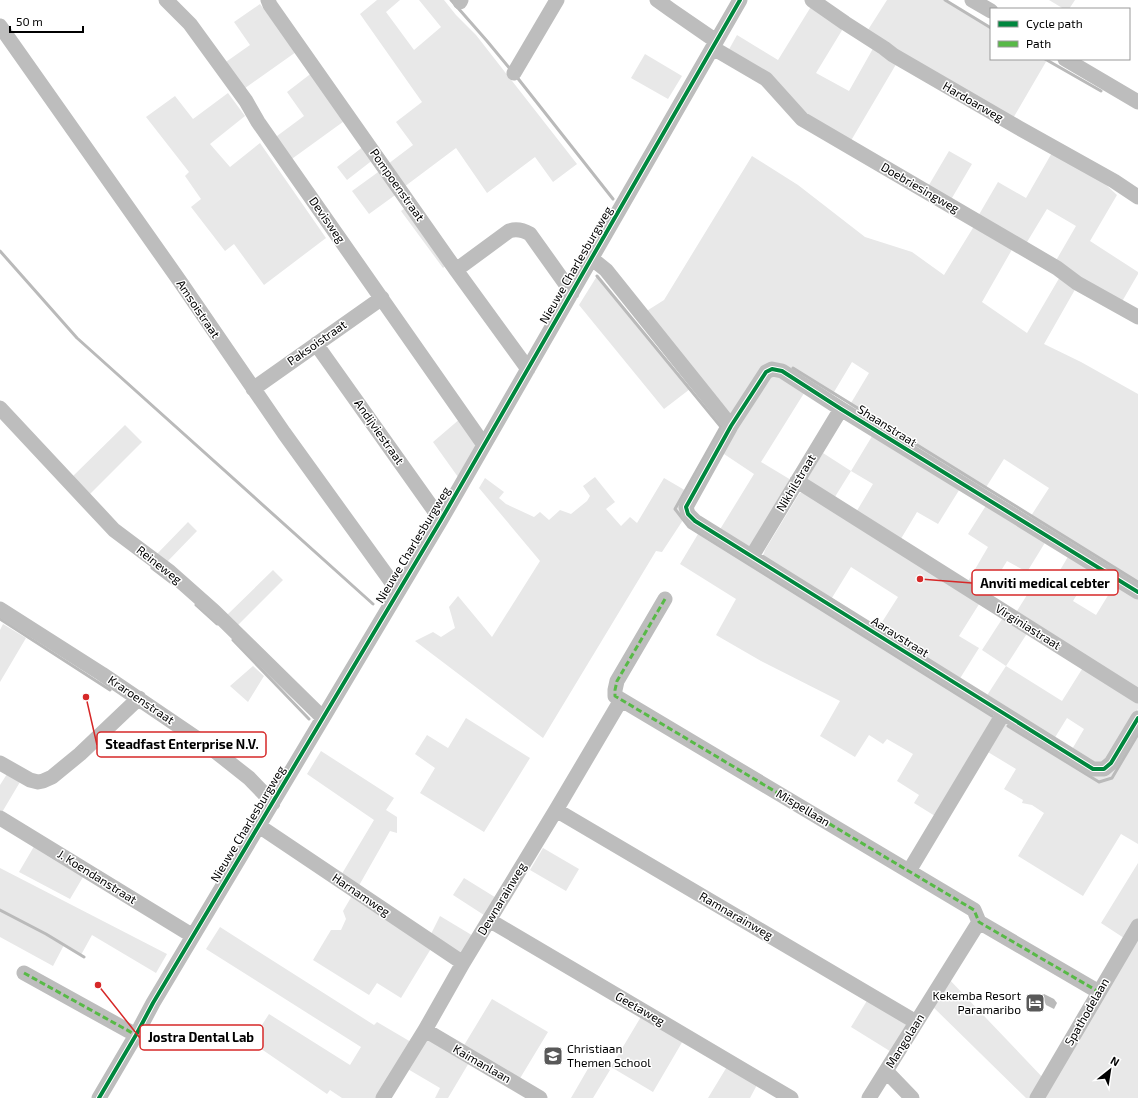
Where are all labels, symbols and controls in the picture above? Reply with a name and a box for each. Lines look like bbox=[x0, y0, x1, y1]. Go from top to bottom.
scale bar bbox=[10, 8, 83, 34]
legend bbox=[990, 8, 1130, 60]
text: 50 m bbox=[16, 14, 43, 28]
text: Cycle path bbox=[1026, 16, 1083, 30]
text: Path bbox=[1026, 36, 1051, 50]
street label: Hardoarweg bbox=[941, 78, 1006, 124]
street label: Pompoenstraat bbox=[368, 146, 428, 224]
street label: Doebriesingweg bbox=[879, 159, 962, 215]
street label: Devisweg bbox=[307, 194, 349, 245]
street label: Nieuwe Charlesburgweg bbox=[536, 203, 615, 326]
street label: Amsoistraat bbox=[174, 277, 224, 341]
street label: Paksoistraat bbox=[284, 316, 349, 368]
street label: Andijviestraat bbox=[351, 396, 408, 468]
street label: Shaanstraat bbox=[855, 401, 920, 449]
street label: Nikhilstraat bbox=[773, 451, 818, 514]
street label: Nieuwe Charlesburgweg bbox=[372, 484, 453, 605]
street label: Reineweg bbox=[134, 542, 185, 586]
callout: Anviti medical cebter bbox=[972, 570, 1118, 595]
text: Anviti medical cebter bbox=[980, 575, 1110, 591]
street label: Virginiastraat bbox=[993, 600, 1064, 652]
street label: Aaravstraat bbox=[869, 613, 932, 660]
street label: Kraroenstraat bbox=[106, 672, 178, 727]
callout: Steadfast Enterprise N.V. bbox=[97, 732, 266, 757]
text: Steadfast Enterprise N.V. bbox=[105, 736, 259, 752]
street label: Nieuwe Charlesburgweg bbox=[207, 763, 288, 884]
street label: Mispellaan bbox=[774, 786, 833, 829]
street label: J. Koendanstraat bbox=[56, 846, 140, 906]
street label: Dewnarainweg bbox=[474, 859, 528, 937]
street label: Harnamweg bbox=[330, 870, 393, 919]
street label: Ramnarainweg bbox=[697, 888, 776, 942]
street label: Spathodelaan bbox=[1061, 975, 1111, 1048]
street label: Geetaweg bbox=[613, 988, 668, 1028]
place label: Kekemba Resort Paramaribo bbox=[933, 988, 1021, 1016]
hotel icon: Kekemba Resort Paramaribo bbox=[1024, 992, 1046, 1014]
street label: Mangolaan bbox=[882, 1011, 926, 1070]
callout: Jostra Dental Lab bbox=[140, 1025, 263, 1050]
text: Jostra Dental Lab bbox=[148, 1029, 254, 1045]
street label: Kaimanlaan bbox=[451, 1041, 514, 1085]
place label: Christiaan Themen School bbox=[567, 1041, 651, 1069]
school or university icon: Christiaan Themen School bbox=[542, 1045, 564, 1067]
north arrow bbox=[1090, 1050, 1130, 1090]
text: N bbox=[1109, 1053, 1122, 1069]

